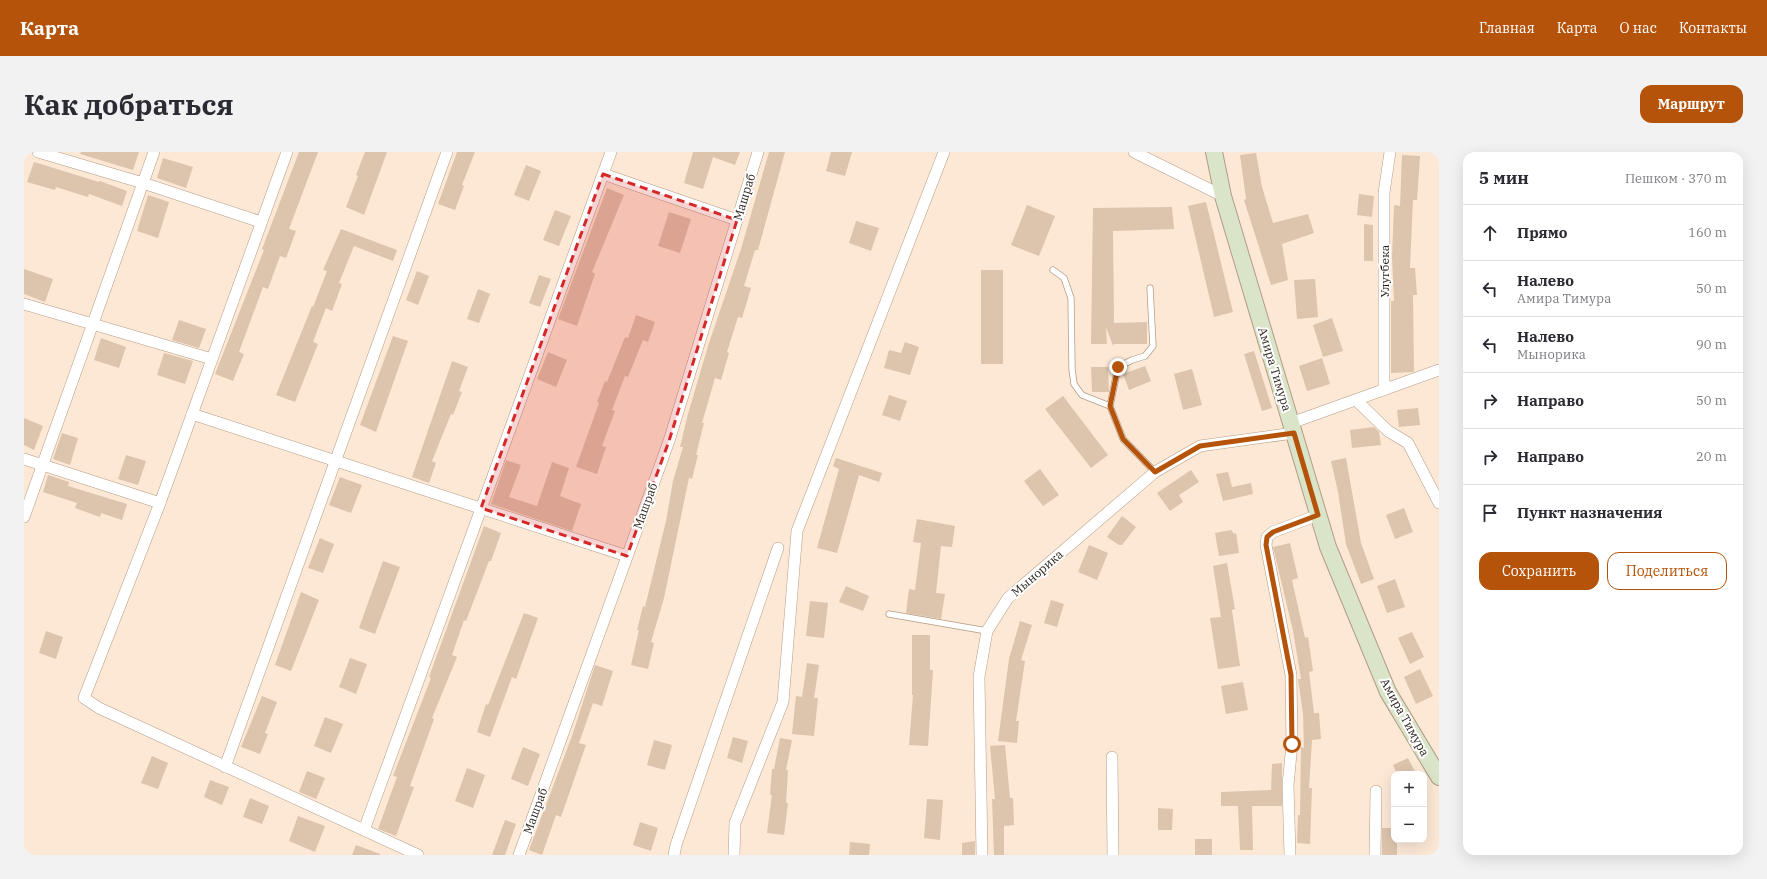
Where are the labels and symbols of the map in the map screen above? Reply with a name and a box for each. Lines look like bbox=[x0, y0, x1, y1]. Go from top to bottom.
street label: Машраб bbox=[730, 171, 758, 222]
street label: Улугбека bbox=[1377, 244, 1392, 297]
street label: Амира Тимура bbox=[1255, 325, 1295, 413]
route end bbox=[1109, 358, 1127, 376]
street label: Машраб bbox=[630, 480, 660, 531]
street label: Мынорика bbox=[1008, 546, 1066, 600]
street label: Амира Тимура bbox=[1377, 675, 1433, 759]
route start bbox=[1283, 735, 1301, 753]
street label: Машраб bbox=[520, 785, 550, 836]

